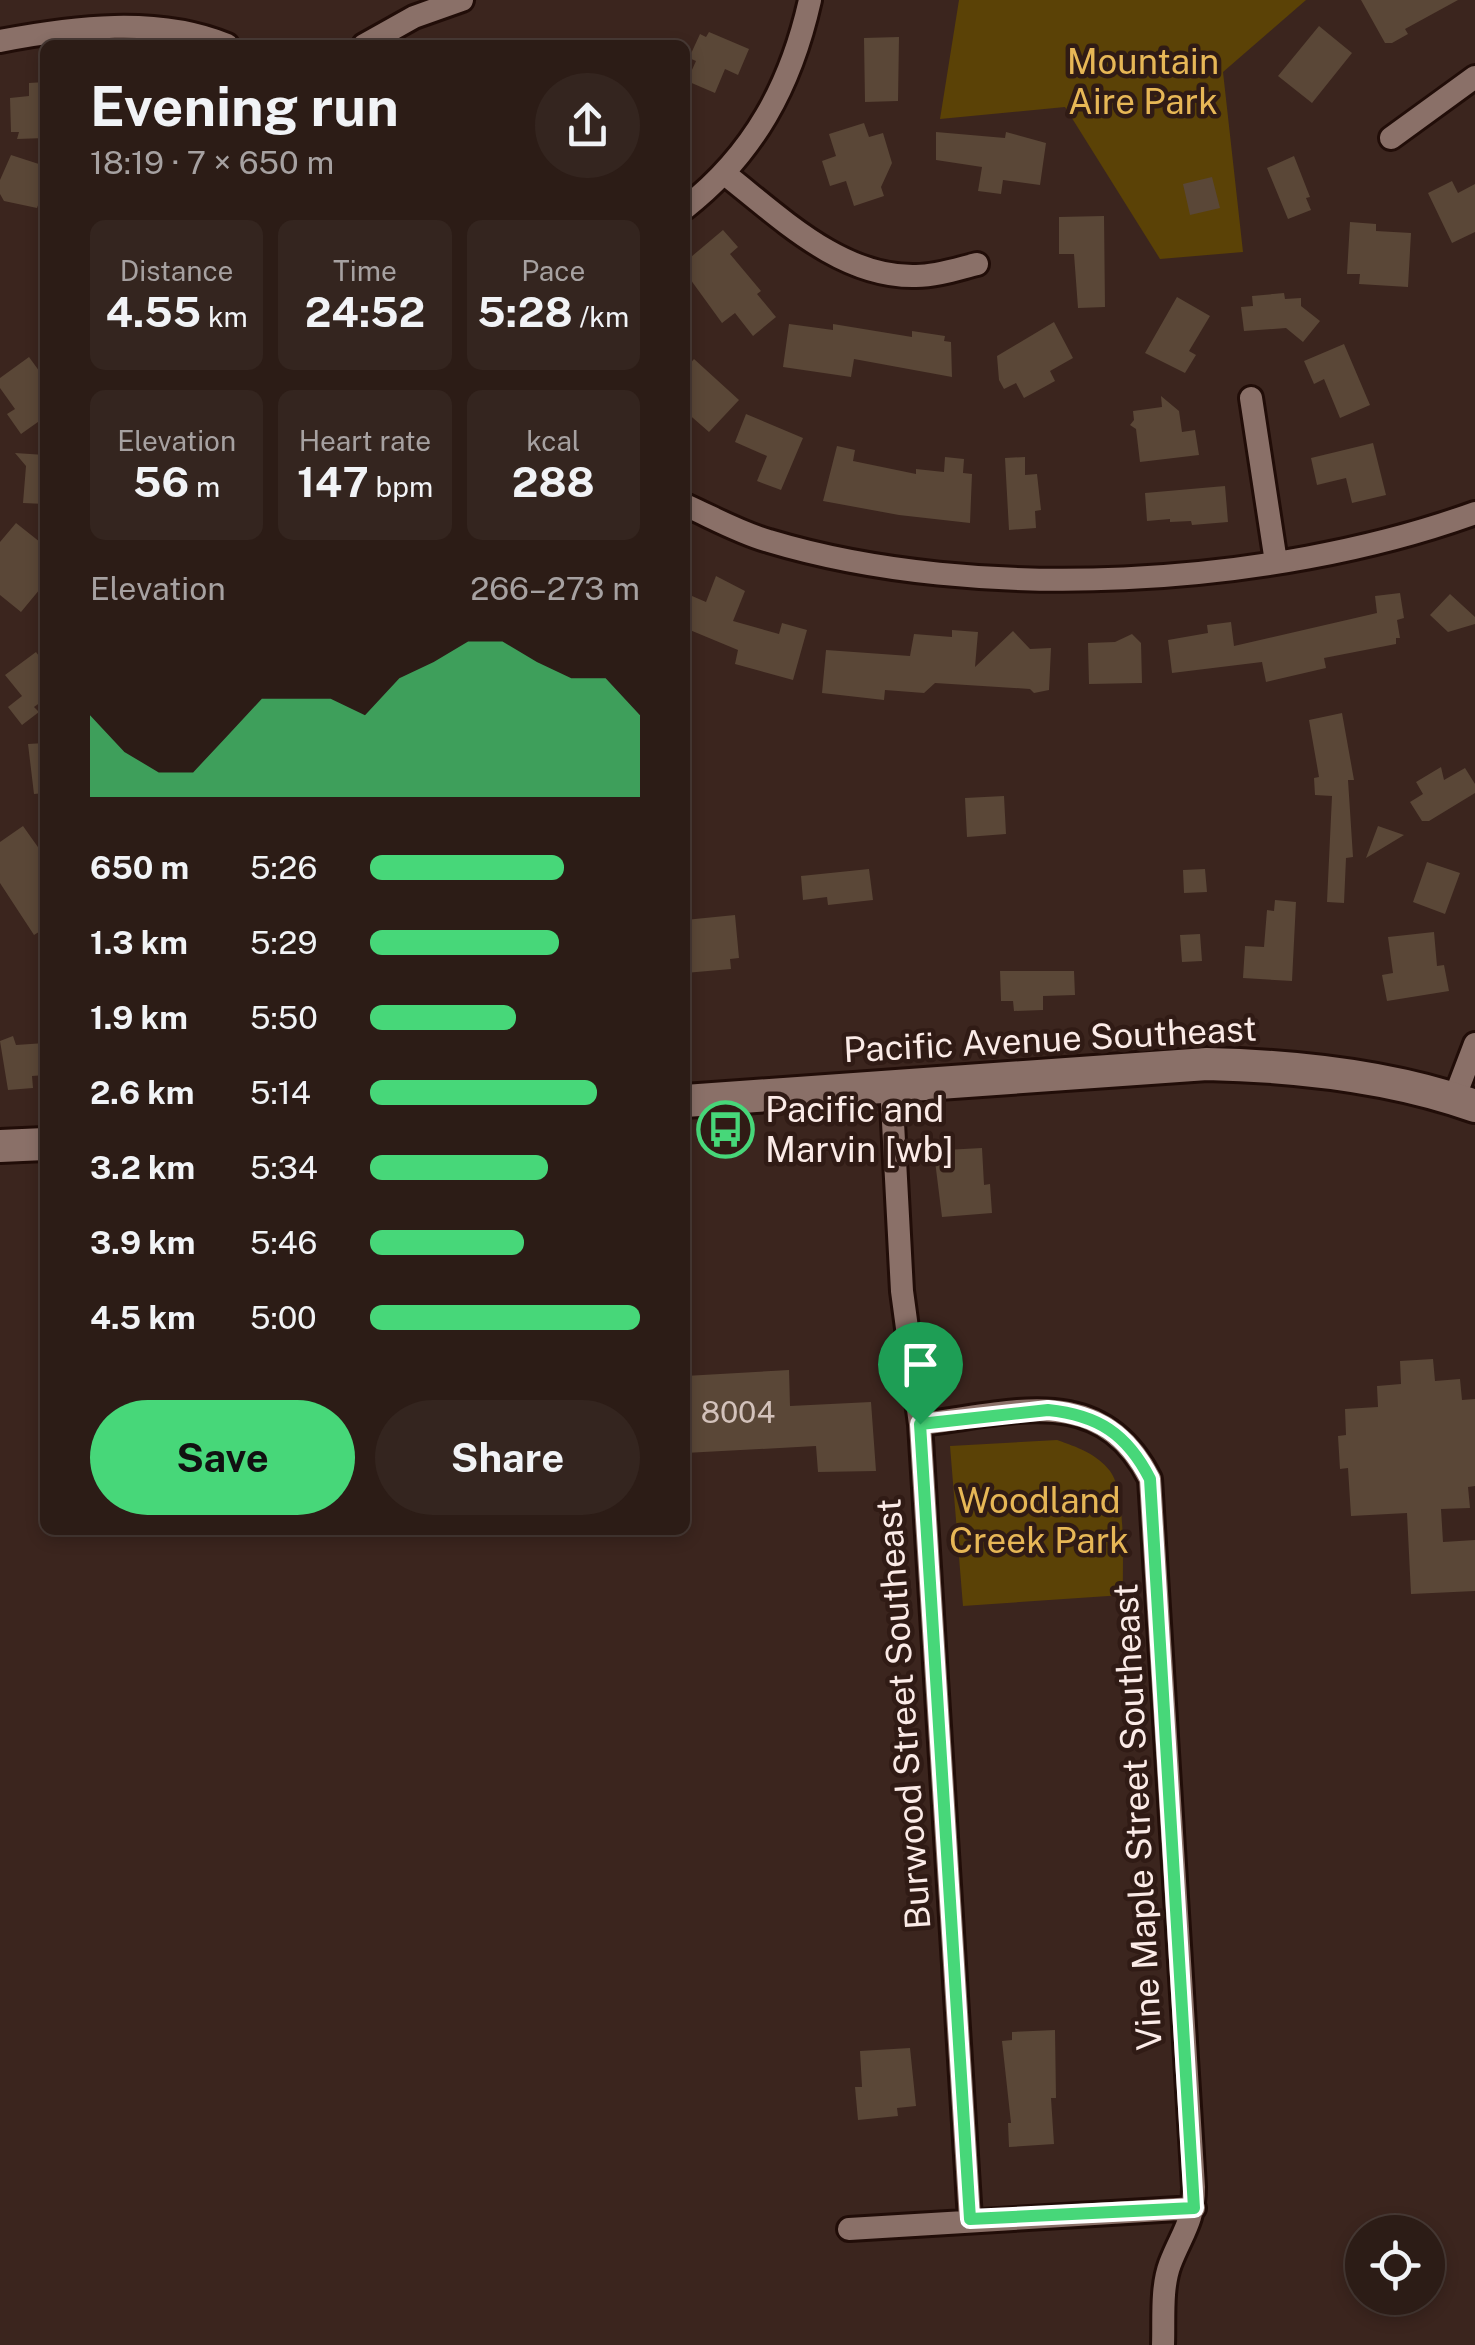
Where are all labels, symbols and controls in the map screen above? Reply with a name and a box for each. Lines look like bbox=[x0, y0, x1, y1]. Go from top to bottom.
park label: Mountain Aire Park bbox=[1067, 41, 1219, 122]
button: share bbox=[535, 73, 640, 178]
text: Evening run bbox=[90, 74, 399, 138]
text: 18:19 · 7 × 650 m bbox=[90, 144, 334, 181]
text: Distance bbox=[120, 254, 233, 287]
text: Time bbox=[333, 254, 397, 287]
text: Pace bbox=[521, 254, 585, 287]
text: 4.55 bbox=[106, 287, 201, 336]
text: 24:52 bbox=[305, 287, 425, 336]
text: 5:28 bbox=[477, 287, 573, 336]
text: km bbox=[201, 300, 248, 333]
text: /km bbox=[573, 300, 629, 333]
text: Elevation bbox=[117, 424, 236, 457]
text: Heart rate bbox=[299, 424, 431, 457]
text: kcal bbox=[526, 424, 580, 457]
text: 56 bbox=[133, 457, 189, 506]
text: 147 bbox=[297, 457, 369, 506]
text: 288 bbox=[512, 457, 595, 506]
text: m bbox=[189, 470, 220, 503]
text: bpm bbox=[369, 470, 433, 503]
text: Elevation bbox=[90, 570, 226, 607]
text: 266–273 m bbox=[470, 570, 640, 607]
text: 650 m bbox=[90, 849, 189, 886]
text: 5:26 bbox=[250, 849, 317, 886]
text: 1.3 km bbox=[90, 924, 188, 961]
text: 5:29 bbox=[250, 924, 317, 961]
text: 1.9 km bbox=[90, 999, 188, 1036]
text: 5:50 bbox=[250, 999, 318, 1036]
street label: Pacific Avenue Southeast bbox=[842, 1008, 1258, 1070]
text: 2.6 km bbox=[90, 1074, 195, 1111]
text: 5:14 bbox=[250, 1074, 311, 1111]
place label: Pacific and Marvin [wb] bbox=[765, 1089, 954, 1170]
bus stop icon: Pacific and Marvin [wb] bbox=[696, 1099, 756, 1159]
text: 3.2 km bbox=[90, 1149, 195, 1186]
text: 5:34 bbox=[250, 1149, 318, 1186]
text: 3.9 km bbox=[90, 1224, 195, 1261]
text: 5:46 bbox=[250, 1224, 318, 1261]
text: 4.5 km bbox=[90, 1299, 196, 1336]
text: 5:00 bbox=[250, 1299, 317, 1336]
pin bbox=[878, 1322, 963, 1425]
icon: arrive bbox=[893, 1337, 948, 1392]
house number: 8004 bbox=[701, 1394, 775, 1430]
button: Save bbox=[90, 1400, 355, 1515]
button: Share bbox=[375, 1400, 640, 1515]
park label: Woodland Creek Park bbox=[949, 1480, 1129, 1561]
street label: Burwood Street Southeast bbox=[867, 1497, 939, 1931]
street label: Vine Maple Street Southeast bbox=[1104, 1583, 1170, 2051]
map controls bbox=[1345, 2215, 1445, 2315]
button: locate bbox=[1345, 2215, 1445, 2315]

